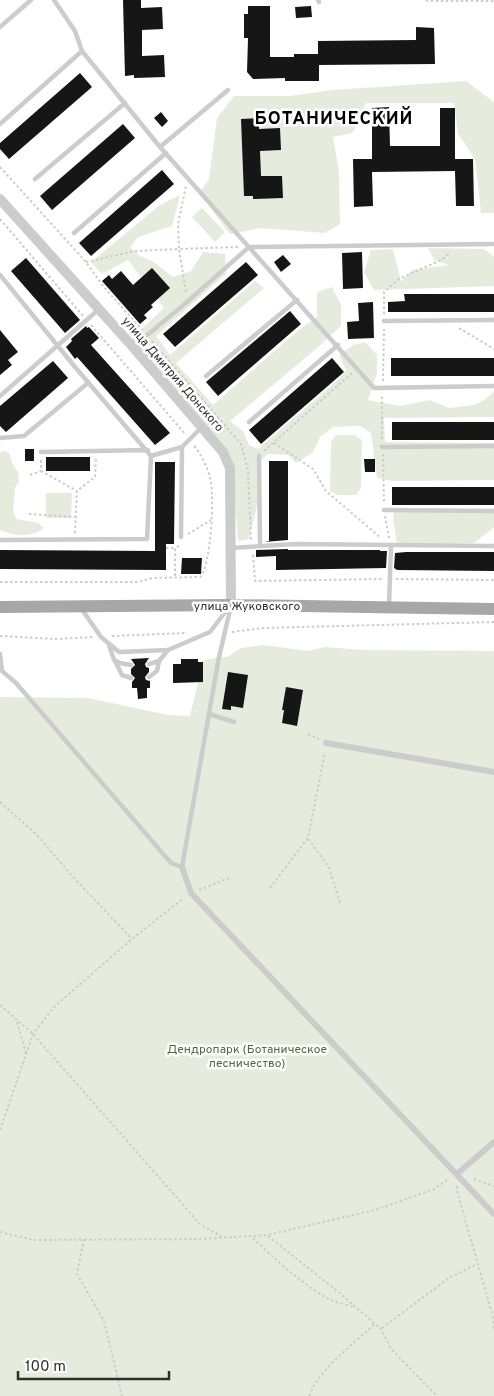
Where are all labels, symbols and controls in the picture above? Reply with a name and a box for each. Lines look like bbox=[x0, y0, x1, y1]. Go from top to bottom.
district label: БОТАНИЧЕСКИЙ bbox=[255, 106, 413, 131]
street label: улица Дмитрия Донского bbox=[118, 314, 227, 436]
street label: улица Жуковского bbox=[194, 599, 300, 615]
park label: Дендропарк (Ботаническое лесничество) bbox=[167, 1042, 327, 1072]
scale bar bbox=[18, 1348, 169, 1380]
text: 100 m bbox=[25, 1358, 66, 1377]

